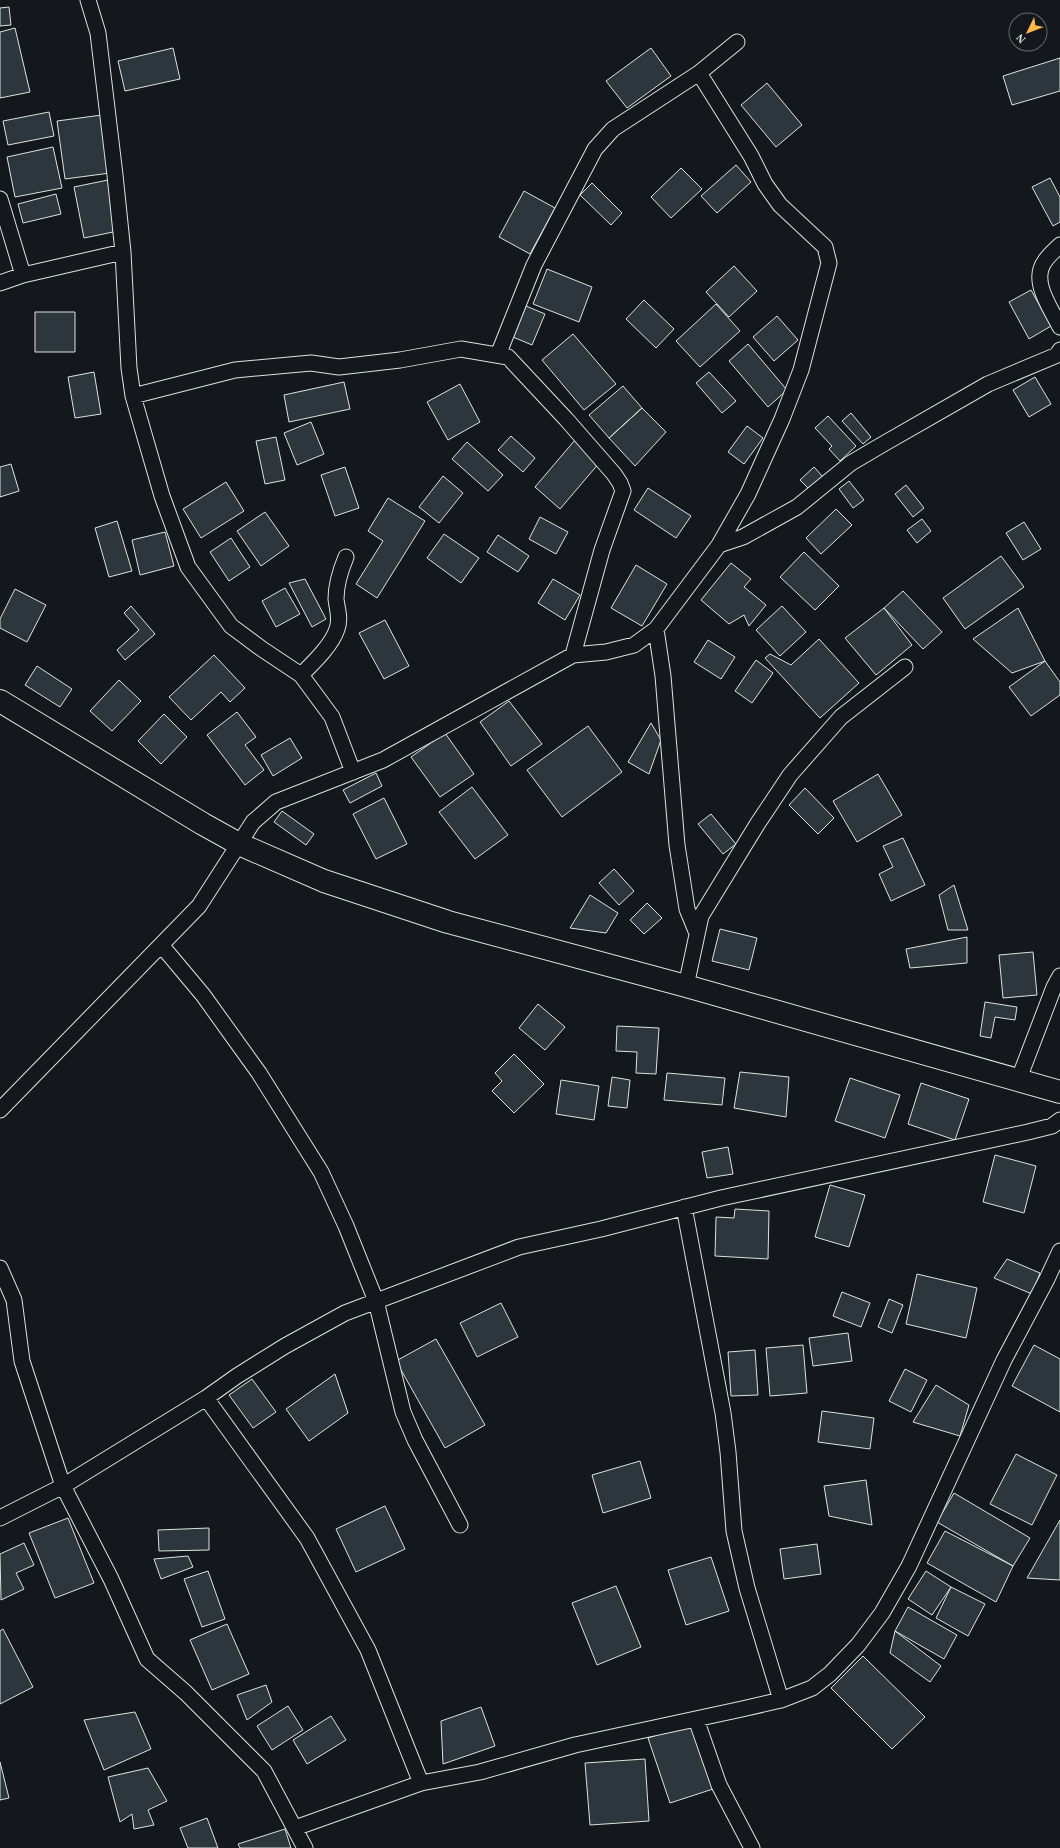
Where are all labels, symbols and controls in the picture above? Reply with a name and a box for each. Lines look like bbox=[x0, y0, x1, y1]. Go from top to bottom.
north arrow bbox=[1008, 12, 1048, 52]
text: N bbox=[1014, 32, 1028, 46]

